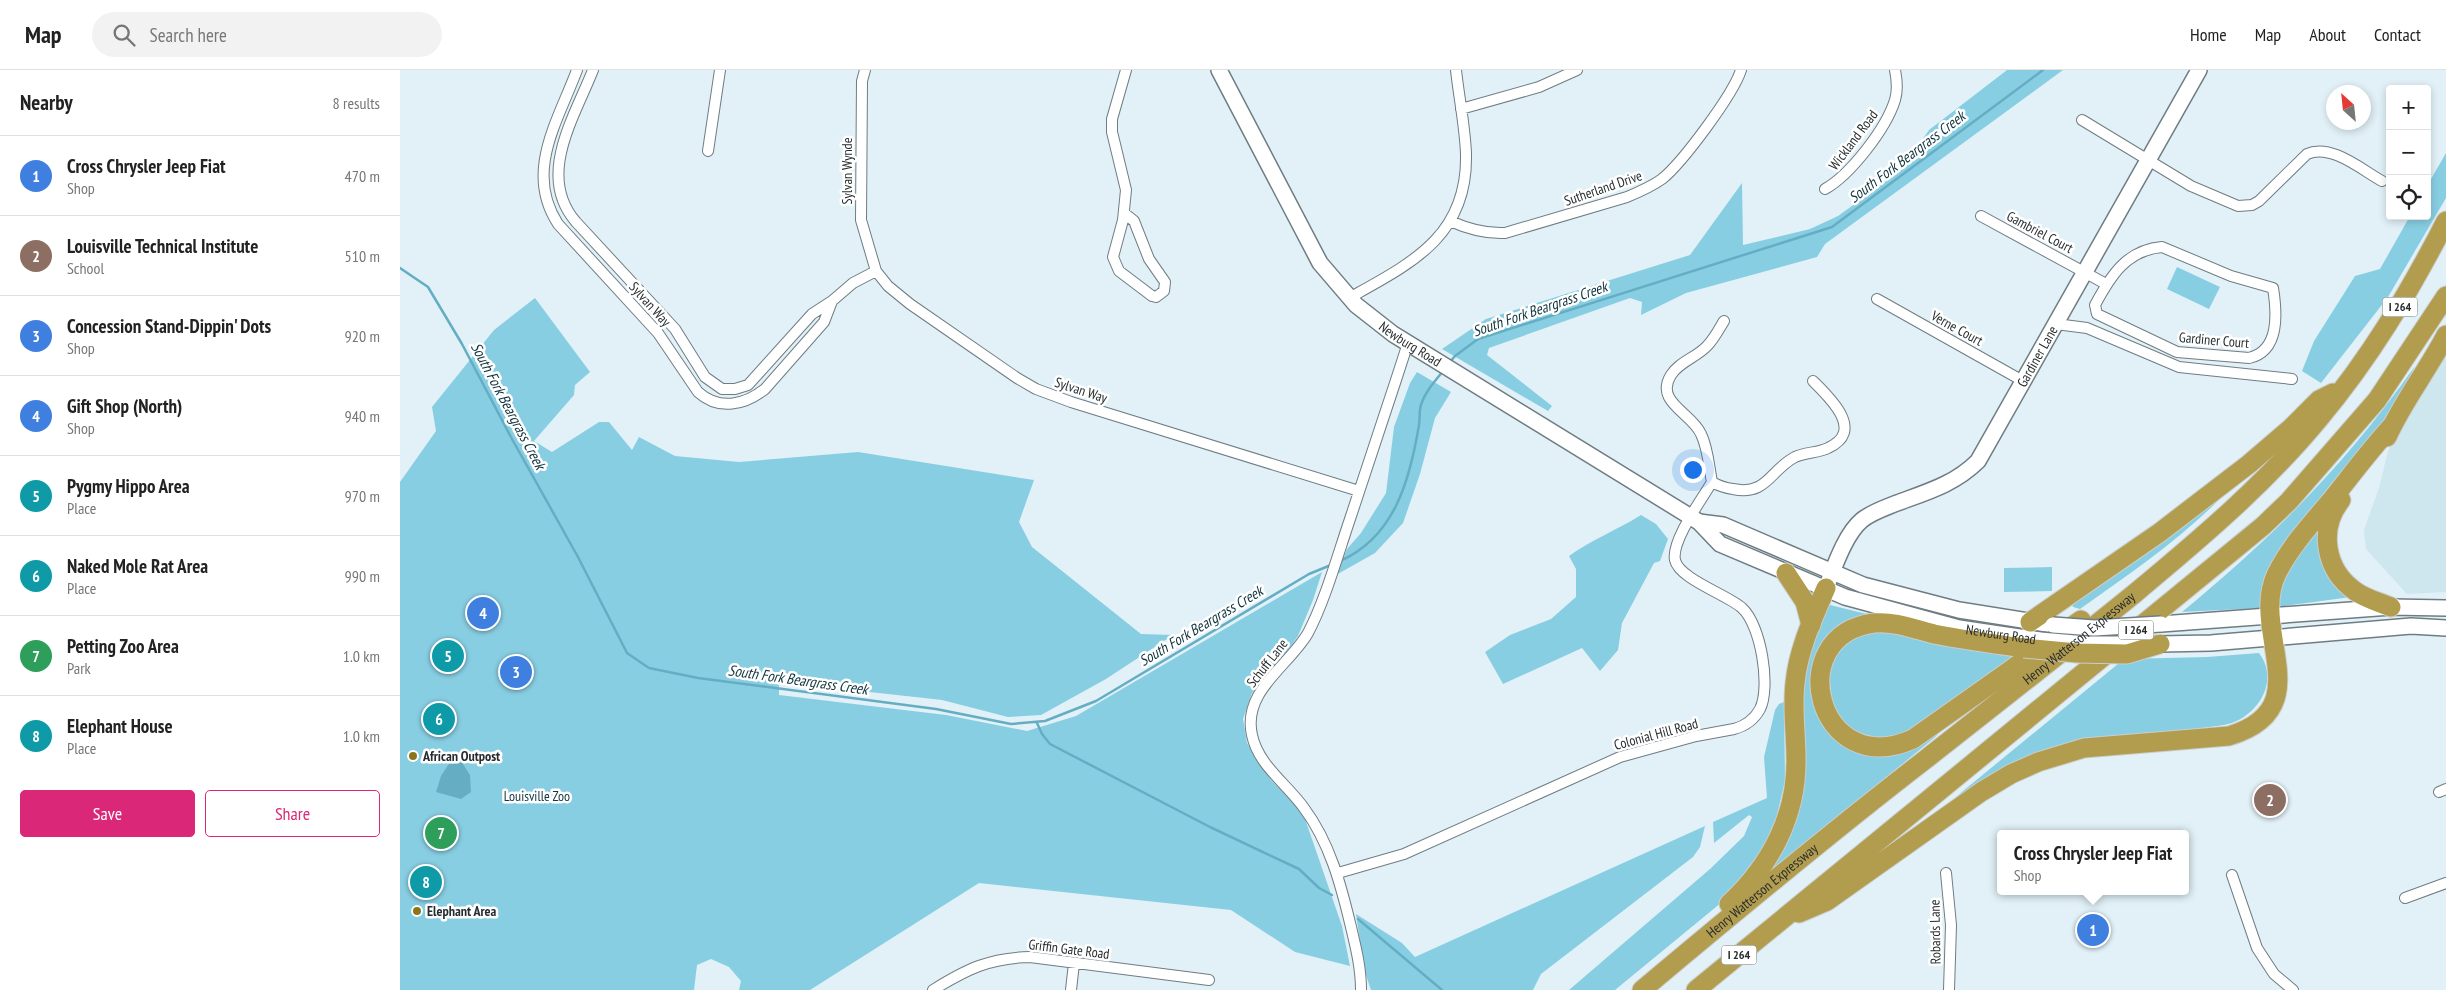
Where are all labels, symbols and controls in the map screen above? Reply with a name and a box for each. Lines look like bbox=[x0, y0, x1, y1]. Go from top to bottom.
search box bbox=[92, 12, 442, 57]
text: Map bbox=[25, 19, 62, 50]
icon: search bbox=[110, 21, 138, 49]
text: Search here bbox=[150, 23, 227, 47]
text: Home bbox=[2190, 23, 2227, 46]
text: Map bbox=[2255, 23, 2281, 46]
text: About bbox=[2309, 23, 2346, 46]
text: Contact bbox=[2374, 23, 2421, 46]
north arrow bbox=[2326, 85, 2371, 130]
map controls bbox=[2386, 85, 2431, 220]
button: + bbox=[2386, 85, 2431, 130]
text: Nearby bbox=[20, 89, 73, 116]
text: 8 results bbox=[333, 93, 380, 113]
water label: South Fork Beargrass Creek bbox=[1845, 105, 1970, 207]
street label: Wickland Road bbox=[1825, 106, 1881, 174]
button: − bbox=[2386, 130, 2431, 175]
street label: Sylvan Wynde bbox=[838, 137, 856, 204]
text: Cross Chrysler Jeep Fiat bbox=[67, 154, 226, 178]
text: 1 bbox=[32, 166, 40, 186]
text: 470 m bbox=[345, 166, 380, 186]
street label: Sutherland Drive bbox=[1562, 166, 1645, 210]
button: locate bbox=[2386, 175, 2431, 220]
text: Shop bbox=[67, 178, 95, 198]
street label: Gambriel Court bbox=[2004, 207, 2076, 257]
text: Louisville Technical Institute bbox=[67, 234, 258, 258]
text: 2 bbox=[32, 246, 40, 266]
text: 510 m bbox=[345, 246, 380, 266]
text: School bbox=[67, 258, 104, 278]
water label: South Fork Beargrass Creek bbox=[1470, 276, 1612, 340]
street label: Sylvan Way bbox=[625, 278, 675, 331]
road number: I 264 bbox=[2382, 298, 2418, 316]
street label: Verne Court bbox=[1927, 306, 1986, 350]
text: Concession Stand-Dippin' Dots bbox=[67, 314, 271, 338]
street label: Newburg Road bbox=[1375, 317, 1445, 370]
street label: Gardiner Lane bbox=[2013, 322, 2062, 390]
text: 3 bbox=[32, 326, 40, 346]
text: 920 m bbox=[345, 326, 380, 346]
street label: Gardiner Court bbox=[2178, 328, 2250, 352]
text: Shop bbox=[67, 338, 95, 358]
water label: South Fork Beargrass Creek bbox=[467, 339, 551, 474]
street label: Sylvan Way bbox=[1052, 373, 1110, 407]
text: Gift Shop (North) bbox=[67, 394, 182, 418]
text: 4 bbox=[32, 406, 40, 426]
text: 940 m bbox=[345, 406, 380, 426]
text: Shop bbox=[67, 418, 95, 438]
your location bbox=[1680, 457, 1706, 483]
text: Pygmy Hippo Area bbox=[67, 474, 190, 498]
text: 5 bbox=[32, 486, 40, 506]
text: 970 m bbox=[345, 486, 380, 506]
text: Place bbox=[67, 498, 96, 518]
text: Naked Mole Rat Area bbox=[67, 554, 208, 578]
text: 6 bbox=[32, 566, 40, 586]
text: 990 m bbox=[345, 566, 380, 586]
text: Place bbox=[67, 578, 96, 598]
water label: South Fork Beargrass Creek bbox=[1135, 580, 1268, 670]
street label: Henry Watterson Expressway bbox=[2019, 587, 2139, 688]
pin: 4 bbox=[467, 594, 499, 632]
street label: Newburg Road bbox=[1965, 620, 2037, 648]
road number: I 264 bbox=[2118, 620, 2154, 640]
text: Petting Zoo Area bbox=[67, 634, 179, 658]
street label: Schuff Lane bbox=[1243, 635, 1292, 691]
pin: 5 bbox=[432, 637, 464, 675]
text: 7 bbox=[32, 646, 40, 666]
text: 1.0 km bbox=[343, 646, 380, 666]
pin: 3 bbox=[500, 653, 532, 691]
text: Park bbox=[67, 658, 91, 678]
water label: South Fork Beargrass Creek bbox=[727, 660, 871, 699]
pin: 6 bbox=[423, 700, 455, 738]
text: Elephant House bbox=[67, 714, 173, 738]
street label: Colonial Hill Road bbox=[1612, 714, 1700, 754]
text: 8 bbox=[32, 726, 40, 746]
text: 1.0 km bbox=[343, 726, 380, 746]
text: Place bbox=[67, 738, 96, 758]
place label: African Outpost bbox=[422, 747, 500, 765]
marker: African Outpost bbox=[407, 750, 419, 762]
pin: 2 bbox=[2254, 781, 2286, 819]
park label: Louisville Zoo bbox=[504, 787, 570, 805]
button: Save bbox=[20, 790, 195, 837]
button: Share bbox=[205, 790, 380, 837]
pin: 7 bbox=[425, 814, 457, 852]
popup bbox=[1997, 830, 2189, 895]
street label: Henry Watterson Expressway bbox=[1703, 839, 1822, 941]
text: Cross Chrysler Jeep Fiat bbox=[2014, 841, 2172, 865]
pin: 8 bbox=[410, 863, 442, 901]
text: Shop bbox=[2014, 865, 2042, 885]
street label: Robards Lane bbox=[1925, 899, 1945, 964]
place label: Elephant Area bbox=[427, 902, 497, 920]
marker: Elephant Area bbox=[411, 905, 423, 917]
pin: 1 bbox=[2077, 911, 2109, 949]
street label: Griffin Gate Road bbox=[1027, 935, 1111, 963]
road number: I 264 bbox=[1722, 946, 1756, 964]

